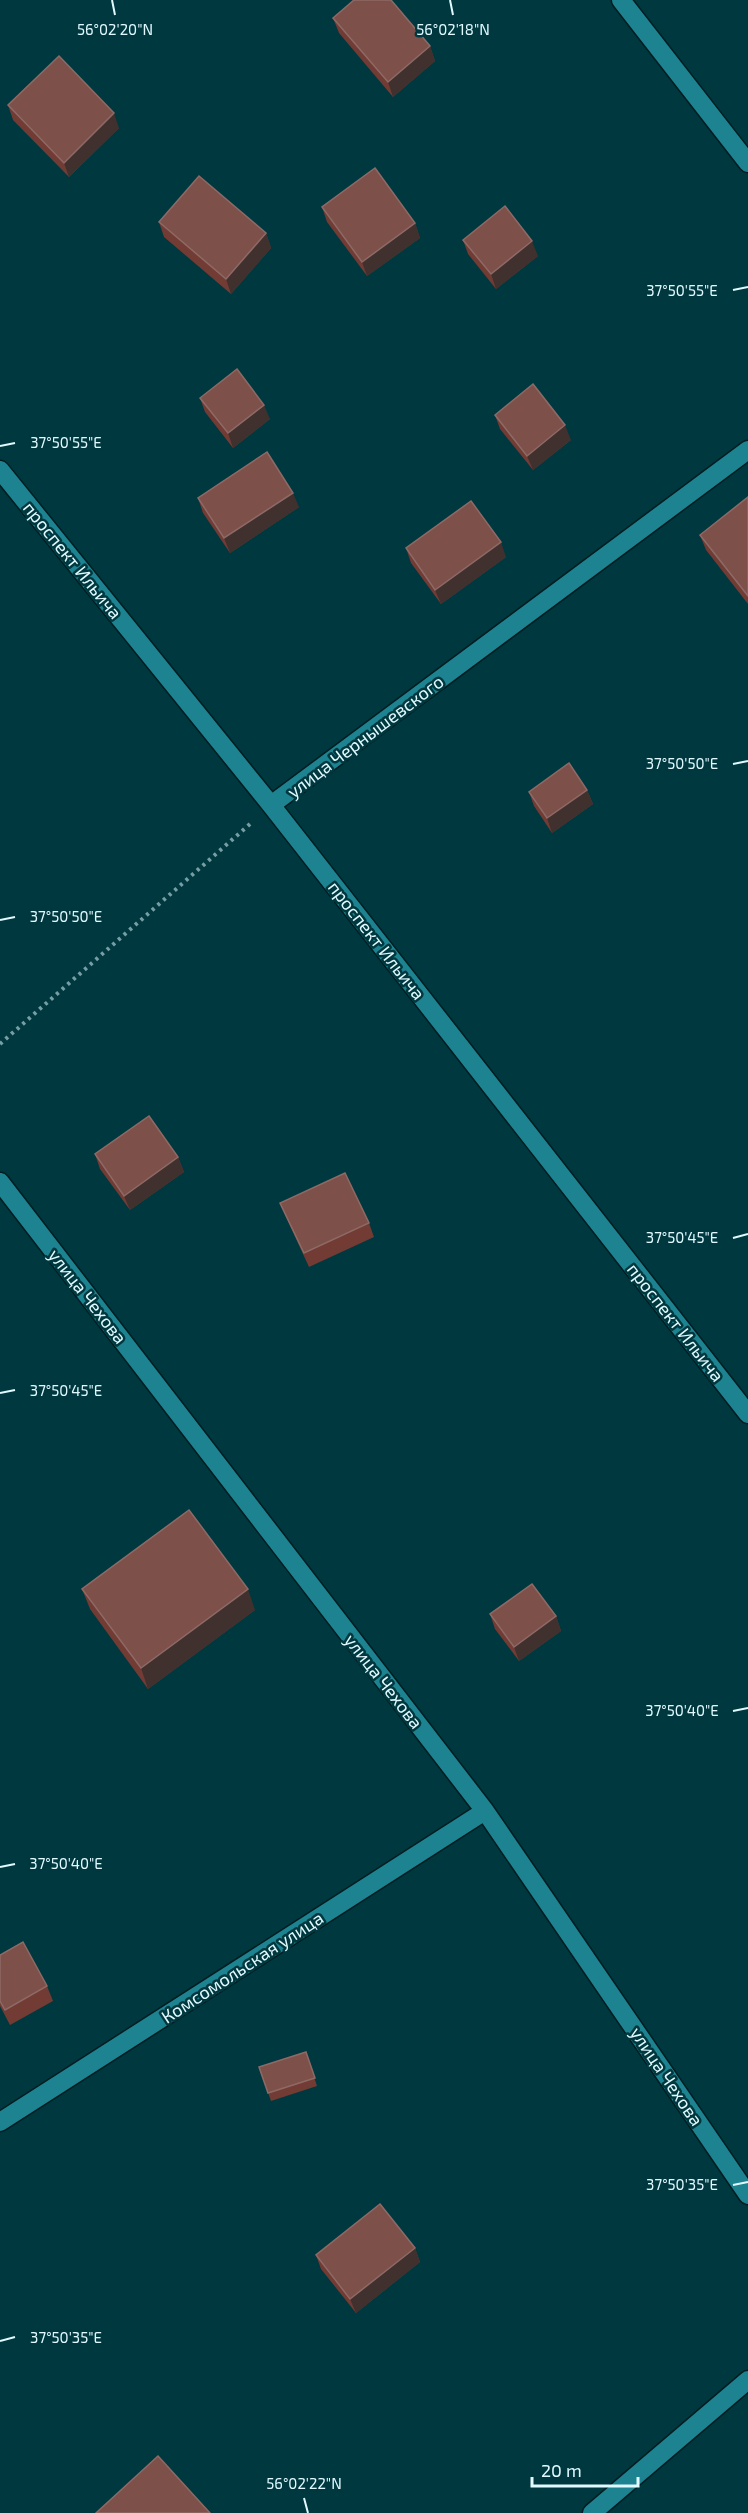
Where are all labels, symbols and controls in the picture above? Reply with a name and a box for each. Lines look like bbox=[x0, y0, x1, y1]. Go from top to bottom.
text: 56°02'20"N bbox=[77, 20, 153, 38]
text: 56°02'18"N bbox=[416, 20, 490, 38]
text: 37°50'55"E bbox=[646, 281, 718, 299]
text: 37°50'55"E bbox=[30, 433, 102, 451]
street label: проспект Ильича bbox=[19, 497, 127, 623]
street label: улица Чернышевского bbox=[282, 670, 448, 802]
text: 37°50'50"E bbox=[646, 754, 718, 772]
street label: проспект Ильича bbox=[324, 876, 430, 1004]
text: 37°50'50"E bbox=[30, 907, 102, 925]
text: 37°50'45"E bbox=[646, 1228, 718, 1246]
street label: улица Чехова bbox=[44, 1244, 132, 1348]
street label: проспект Ильича bbox=[623, 1258, 729, 1386]
text: 37°50'45"E bbox=[30, 1381, 102, 1399]
street label: улица Чехова bbox=[340, 1629, 428, 1733]
text: 37°50'40"E bbox=[645, 1701, 719, 1719]
text: 37°50'40"E bbox=[29, 1854, 103, 1872]
street label: Комсомольская улица bbox=[157, 1906, 327, 2028]
street label: улица Чехова bbox=[626, 2022, 708, 2130]
text: 37°50'35"E bbox=[646, 2175, 718, 2193]
text: 37°50'35"E bbox=[30, 2328, 102, 2346]
scale bar bbox=[532, 2450, 638, 2488]
text: 20 m bbox=[541, 2459, 582, 2481]
text: 56°02'22"N bbox=[266, 2474, 342, 2492]

